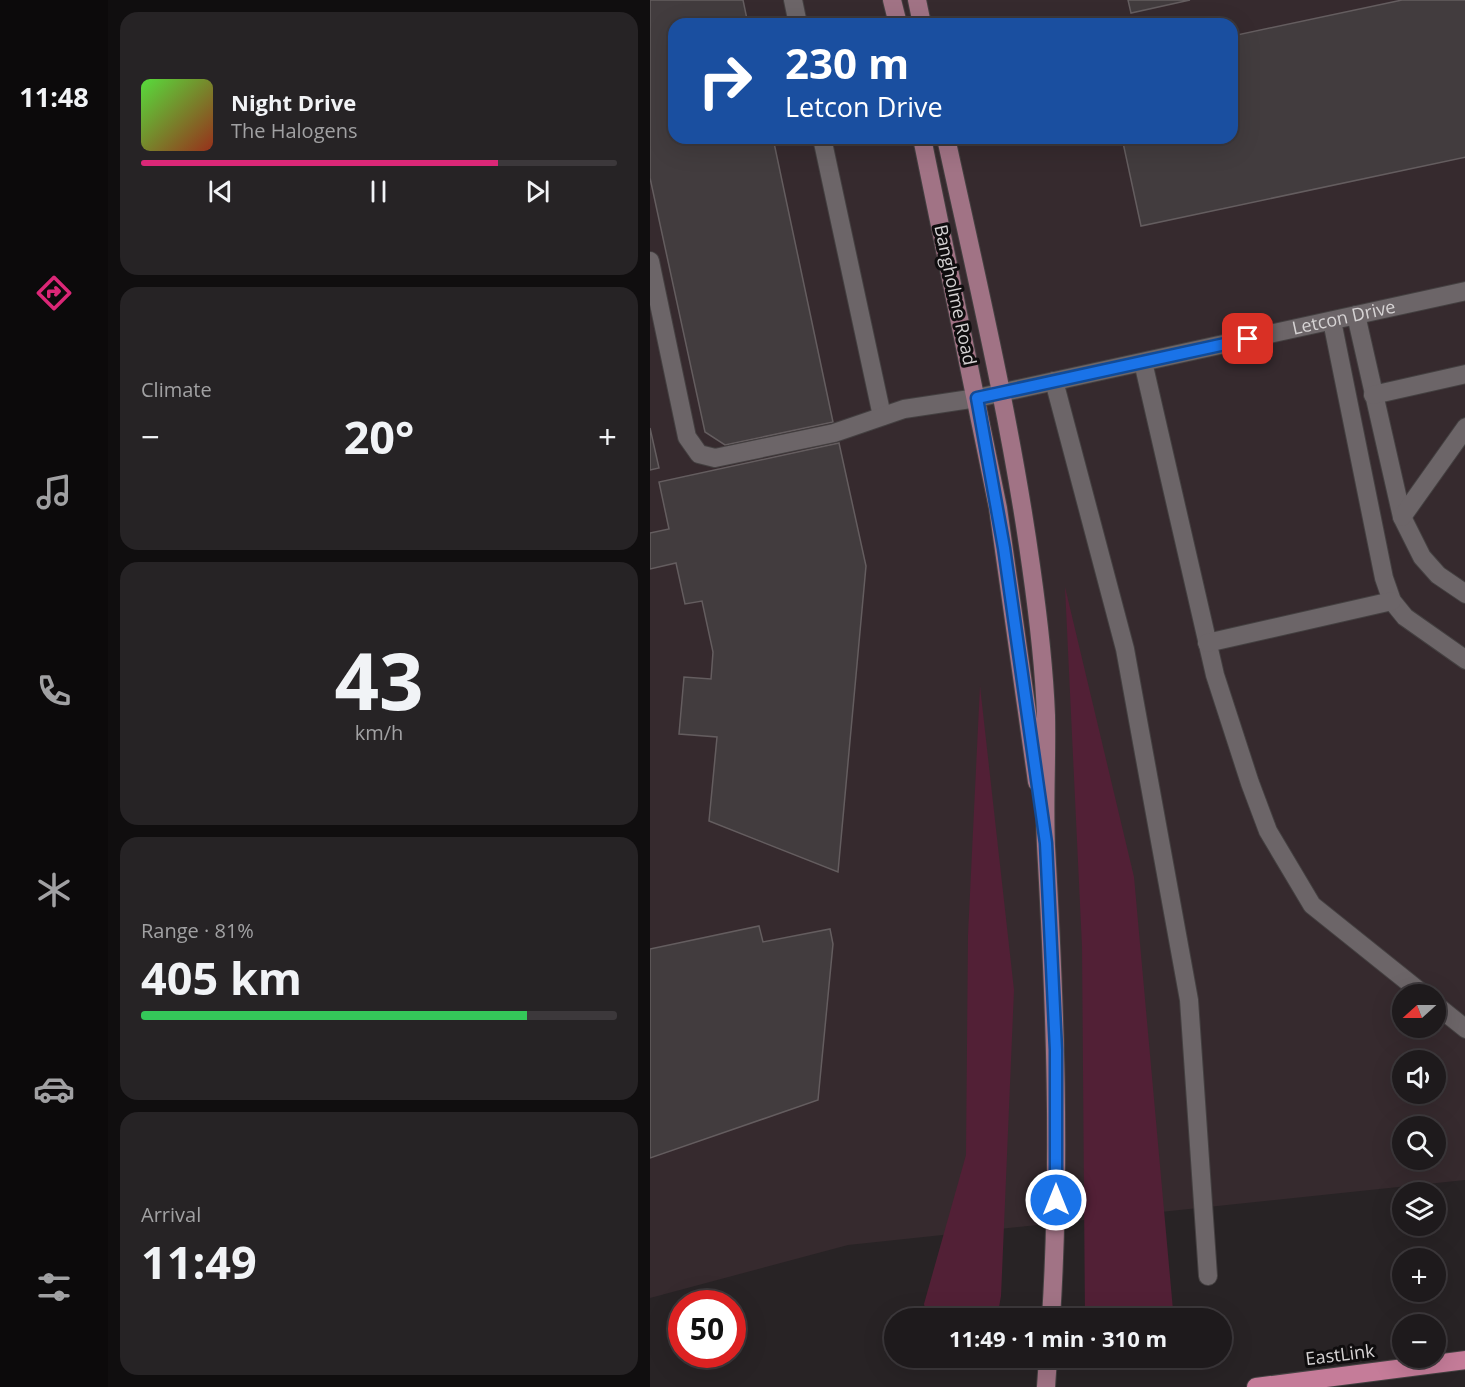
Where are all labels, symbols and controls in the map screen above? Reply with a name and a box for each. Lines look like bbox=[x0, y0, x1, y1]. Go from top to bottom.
text: 230 m bbox=[785, 34, 909, 91]
icon: right bbox=[686, 42, 764, 120]
text: 11:48 bbox=[19, 78, 89, 115]
text: Night Drive bbox=[231, 87, 356, 117]
text: Letcon Drive bbox=[785, 88, 943, 125]
text: The Halogens bbox=[231, 117, 358, 144]
icon: previous bbox=[204, 175, 237, 208]
icon: pause bbox=[362, 175, 395, 208]
icon: next bbox=[521, 175, 554, 208]
street label: Bangholme Road bbox=[929, 222, 983, 367]
icon: directions bbox=[33, 272, 75, 314]
street label: Letcon Drive bbox=[1290, 294, 1397, 340]
pin bbox=[1222, 313, 1273, 364]
icon: arrive bbox=[1231, 322, 1264, 355]
text: Climate bbox=[141, 376, 212, 403]
text: 20° bbox=[344, 406, 414, 467]
text: − bbox=[141, 414, 160, 459]
text: + bbox=[598, 414, 617, 459]
icon: music bbox=[33, 471, 75, 513]
text: 43 bbox=[334, 627, 424, 733]
icon: phone bbox=[33, 670, 75, 712]
text: km/h bbox=[355, 719, 403, 746]
icon: climate bbox=[33, 869, 75, 911]
text: Range · 81% bbox=[141, 917, 254, 944]
text: 405 km bbox=[141, 947, 302, 1008]
north arrow bbox=[1392, 984, 1446, 1038]
map controls bbox=[1392, 984, 1446, 1368]
button: sound bbox=[1392, 1050, 1446, 1104]
icon: car bbox=[33, 1068, 75, 1110]
button: search bbox=[1392, 1116, 1446, 1170]
position arrow bbox=[1024, 1168, 1088, 1232]
button: layers bbox=[1392, 1182, 1446, 1236]
text: Arrival bbox=[141, 1201, 201, 1228]
text: 11:49 bbox=[141, 1231, 257, 1292]
button: + bbox=[1392, 1248, 1446, 1302]
icon: filters bbox=[33, 1266, 75, 1308]
speed limit sign: 50 bbox=[668, 1290, 746, 1368]
button: − bbox=[1392, 1314, 1446, 1368]
text: 11:49 · 1 min · 310 m bbox=[949, 1323, 1167, 1353]
street label: EastLink bbox=[1304, 1338, 1376, 1370]

